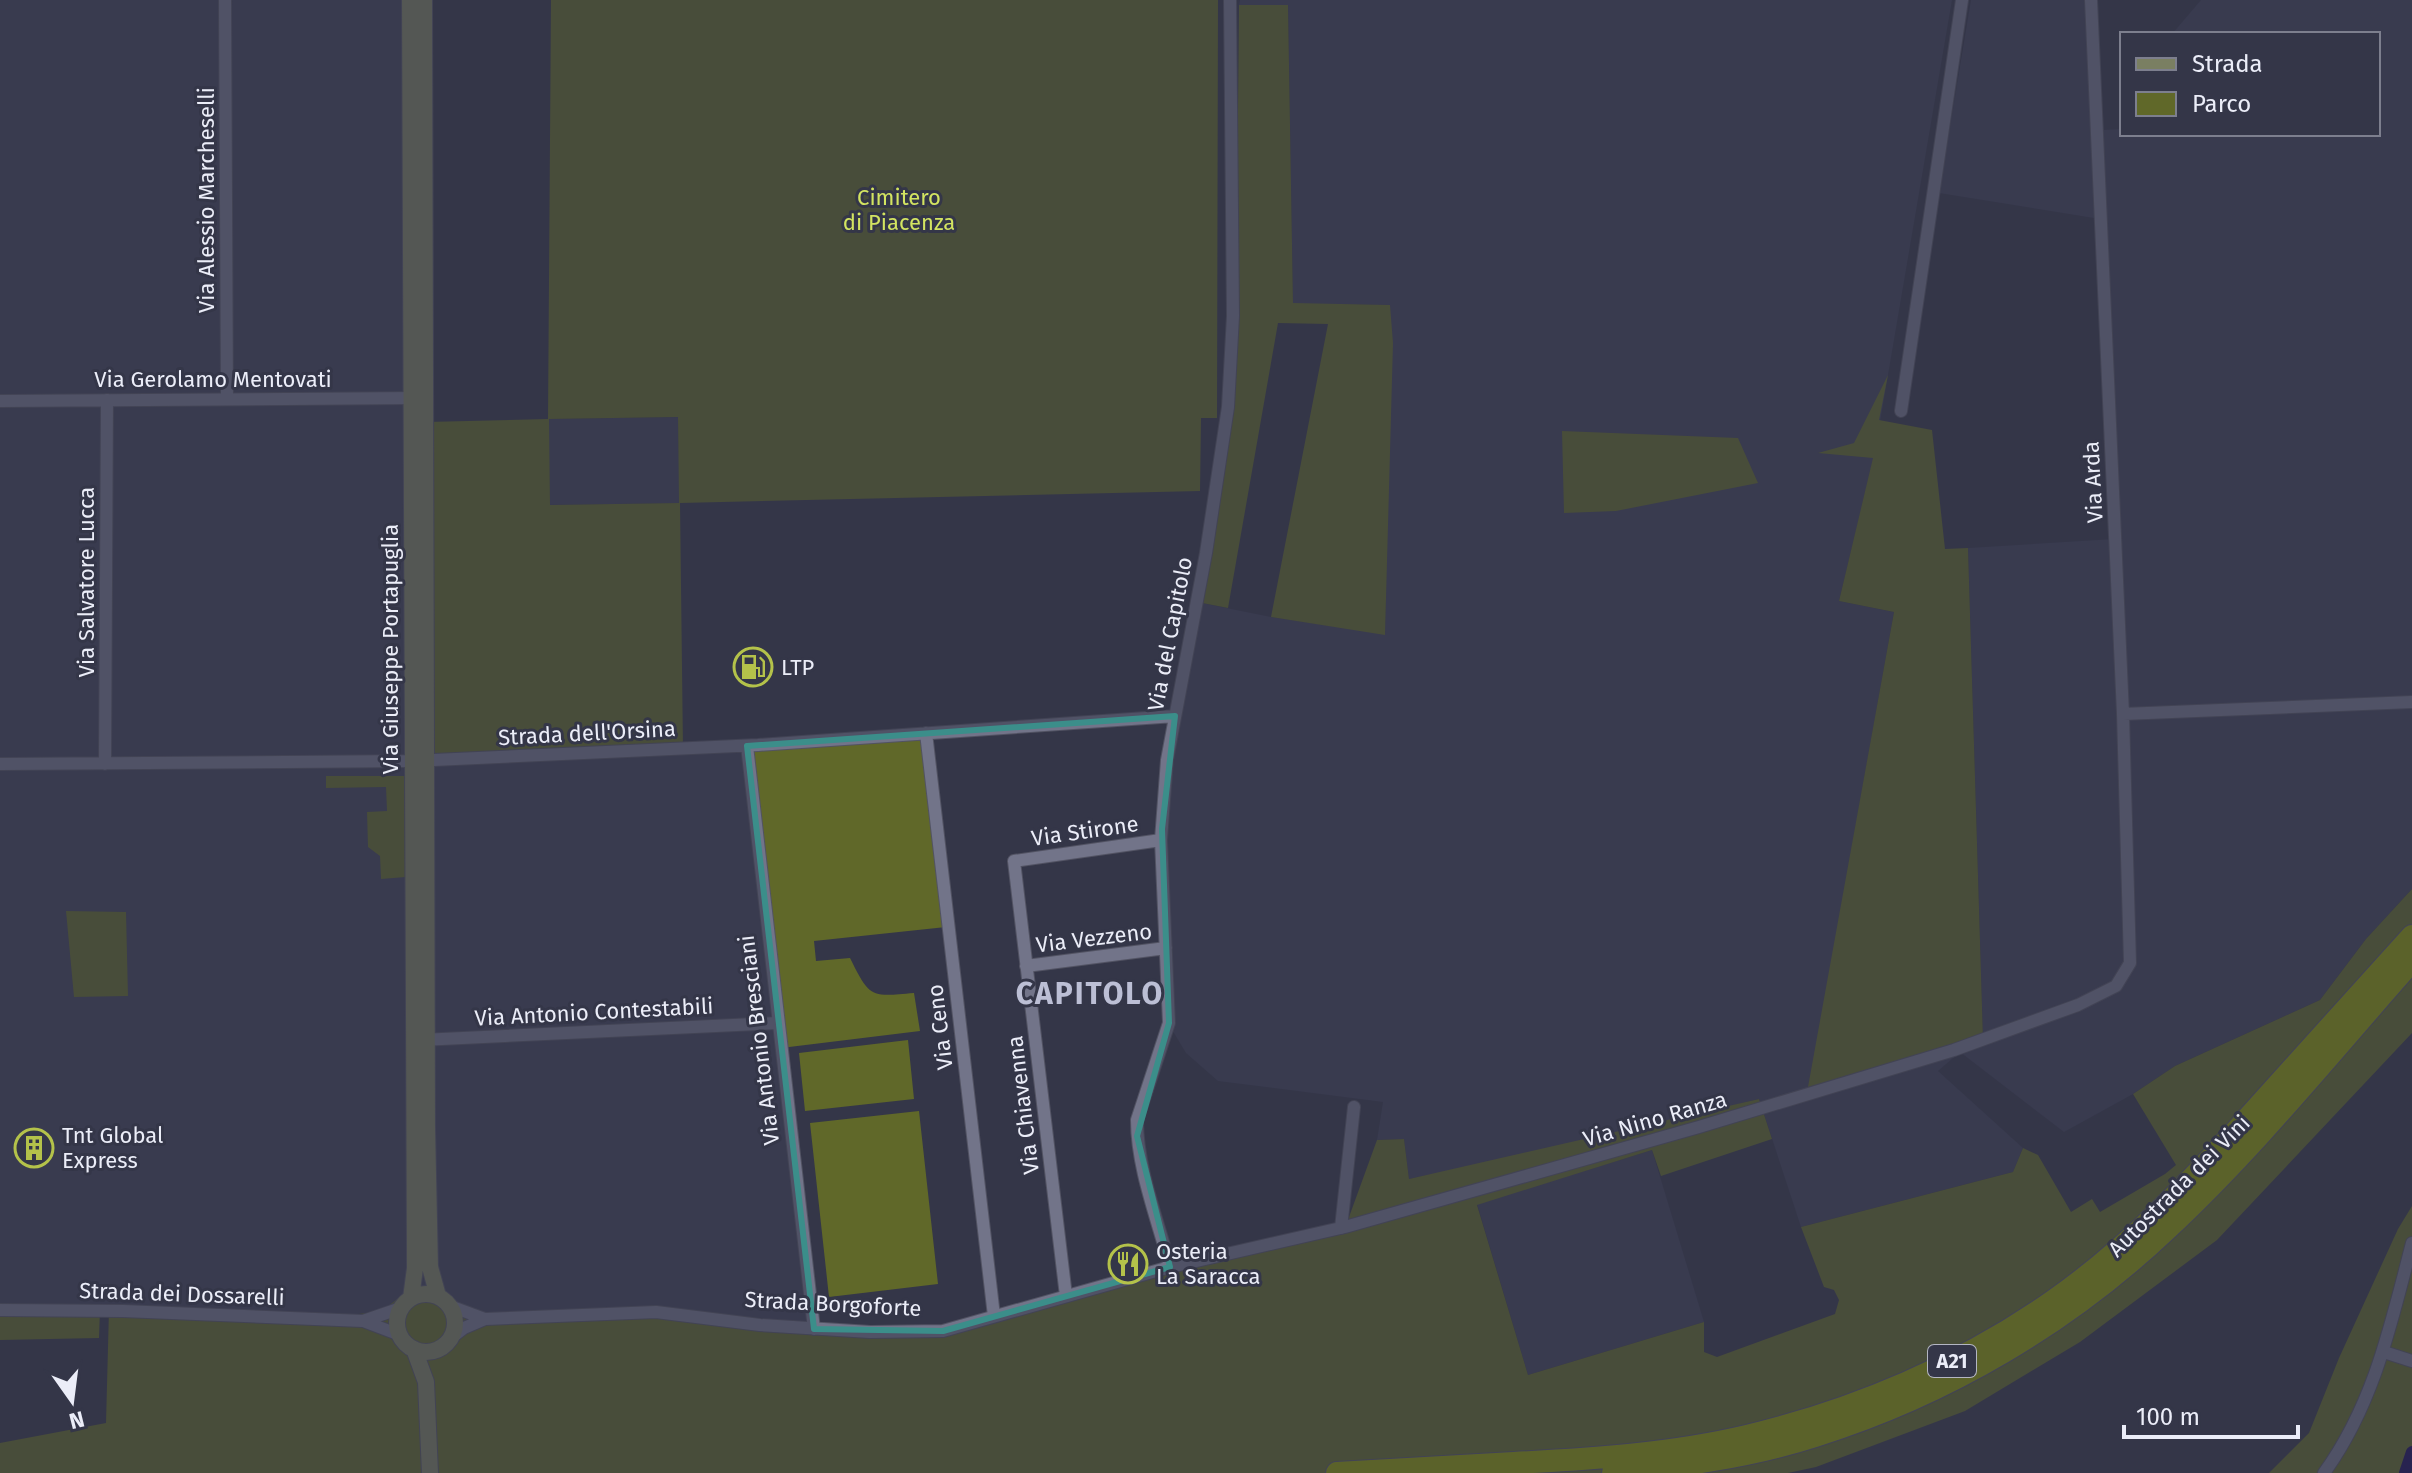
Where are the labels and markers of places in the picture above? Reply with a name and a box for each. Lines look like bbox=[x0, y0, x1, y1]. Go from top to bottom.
fuel station icon: LTP bbox=[732, 646, 774, 688]
place label: LTP bbox=[781, 654, 815, 681]
place label: Tnt Global Express bbox=[62, 1122, 164, 1174]
building icon: Tnt Global Express bbox=[13, 1127, 55, 1169]
place label: Osteria La Saracca bbox=[1156, 1238, 1261, 1290]
restaurant icon: Osteria La Saracca bbox=[1107, 1243, 1149, 1285]

